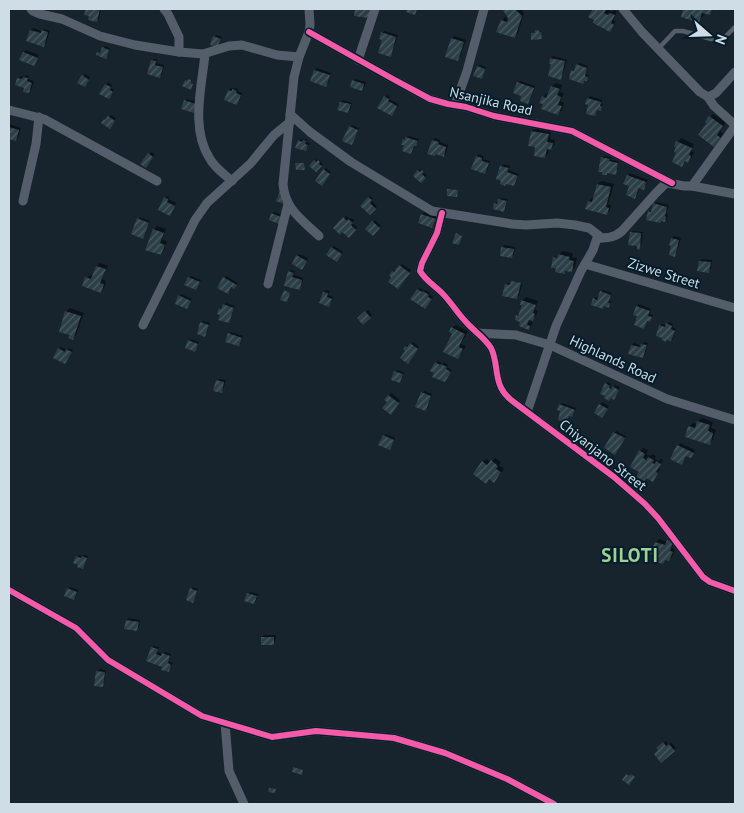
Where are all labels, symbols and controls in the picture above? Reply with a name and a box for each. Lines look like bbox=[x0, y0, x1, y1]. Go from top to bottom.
north arrow bbox=[684, 10, 734, 60]
text: N bbox=[711, 32, 731, 47]
street label: Nsanjika Road bbox=[448, 83, 534, 119]
street label: Zizwe Street bbox=[626, 254, 702, 293]
street label: Highlands Road bbox=[567, 331, 659, 387]
street label: Chiyanjano Street bbox=[556, 415, 650, 495]
district label: SILOTI bbox=[601, 543, 659, 567]

